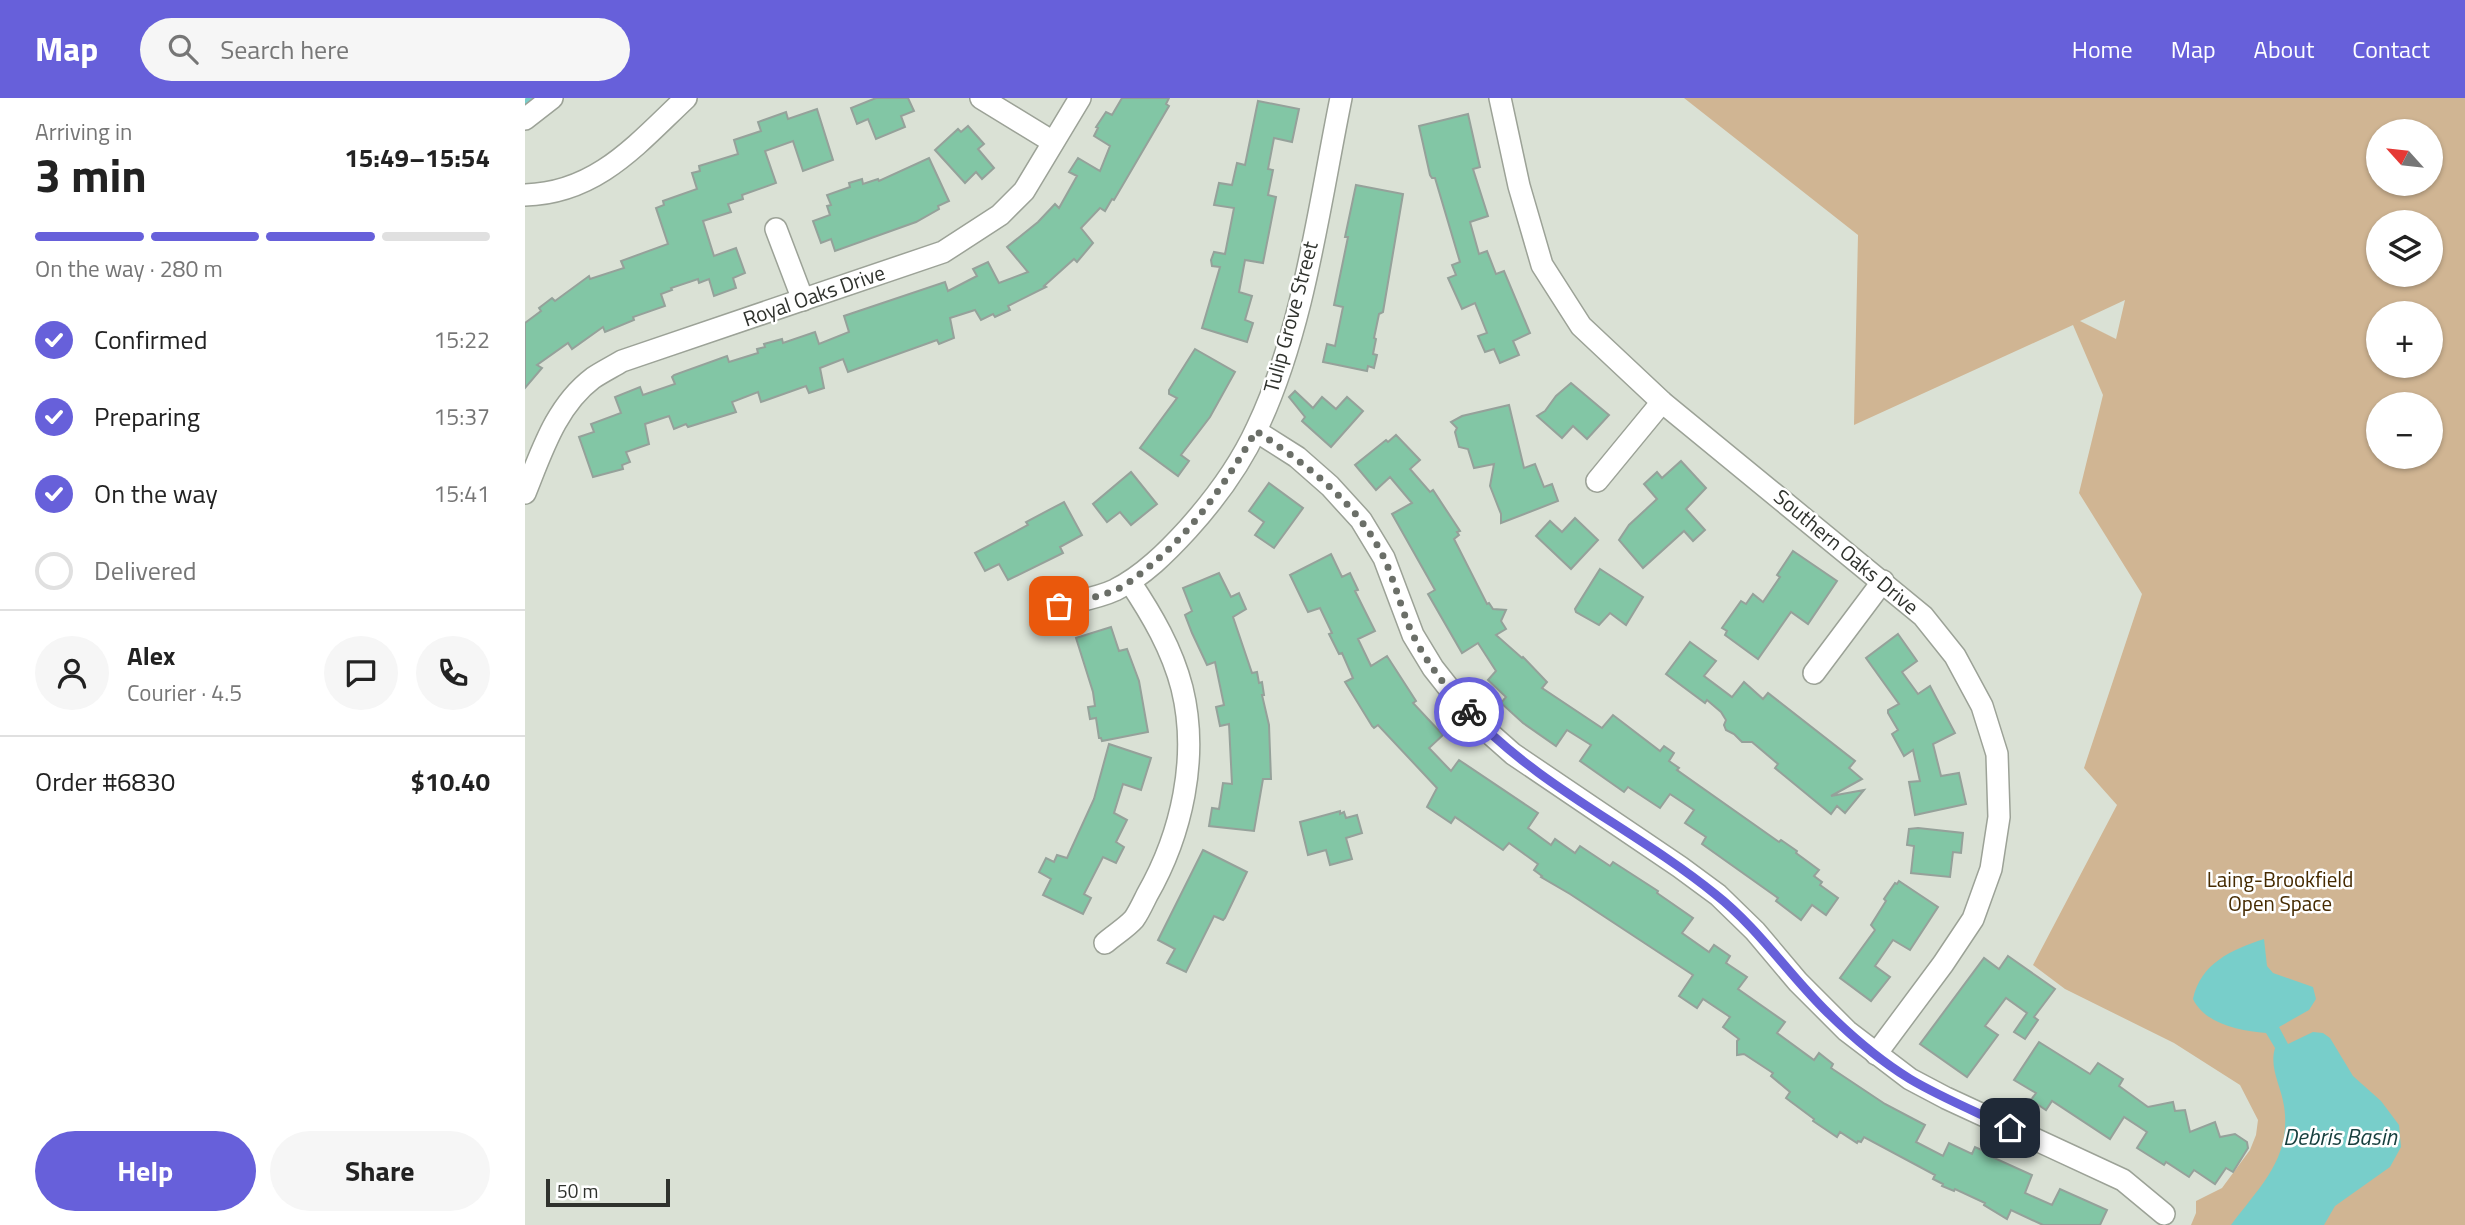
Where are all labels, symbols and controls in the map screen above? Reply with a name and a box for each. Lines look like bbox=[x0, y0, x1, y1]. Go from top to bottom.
search box bbox=[140, 18, 630, 81]
text: Map bbox=[35, 24, 98, 74]
icon: search bbox=[164, 30, 202, 68]
text: Search here bbox=[220, 30, 349, 69]
text: Home bbox=[2072, 31, 2133, 67]
text: Map bbox=[2171, 31, 2216, 67]
text: About bbox=[2254, 31, 2314, 67]
text: Contact bbox=[2352, 31, 2430, 67]
text: Arriving in bbox=[35, 114, 132, 149]
north arrow bbox=[2366, 119, 2443, 196]
map controls bbox=[2366, 119, 2443, 469]
text: 15:49–15:54 bbox=[344, 138, 490, 177]
text: 3 min bbox=[35, 140, 147, 210]
button: layers bbox=[2366, 210, 2443, 287]
street label: Tulip Grove Street bbox=[1254, 237, 1326, 396]
text: On the way · 280 m bbox=[35, 251, 223, 286]
street label: Royal Oaks Drive bbox=[738, 256, 889, 334]
button: + bbox=[2366, 301, 2443, 378]
text: Confirmed bbox=[94, 320, 208, 359]
icon: check bbox=[35, 321, 73, 359]
text: 15:22 bbox=[433, 322, 490, 357]
button: − bbox=[2366, 392, 2443, 469]
text: Preparing bbox=[94, 397, 200, 436]
icon: check bbox=[35, 398, 73, 436]
text: 15:37 bbox=[433, 399, 490, 434]
text: On the way bbox=[94, 474, 218, 513]
icon: check bbox=[35, 475, 73, 513]
text: 15:41 bbox=[433, 476, 490, 511]
street label: Southern Oaks Drive bbox=[1767, 481, 1926, 622]
text: Delivered bbox=[94, 551, 197, 590]
pin bbox=[1029, 576, 1089, 636]
icon: bag bbox=[1040, 587, 1078, 625]
button: person bbox=[35, 636, 109, 710]
text: Alex bbox=[127, 636, 175, 675]
button: chat bbox=[324, 636, 398, 710]
button: phone bbox=[416, 636, 490, 710]
text: Courier · 4.5 bbox=[127, 675, 242, 710]
courier bbox=[1434, 677, 1504, 747]
icon: bike bbox=[1450, 693, 1488, 731]
text: Order #6830 bbox=[35, 762, 175, 801]
text: $10.40 bbox=[411, 762, 490, 801]
park label: Laing-Brookfield Open Space bbox=[2207, 863, 2353, 919]
pin bbox=[1980, 1098, 2040, 1158]
icon: home bbox=[1991, 1109, 2029, 1147]
water label: Debris Basin bbox=[2283, 1119, 2397, 1154]
button: Help bbox=[35, 1131, 256, 1211]
button: Share bbox=[270, 1131, 490, 1211]
scale bar bbox=[546, 1176, 670, 1208]
text: 50 m bbox=[557, 1176, 598, 1205]

